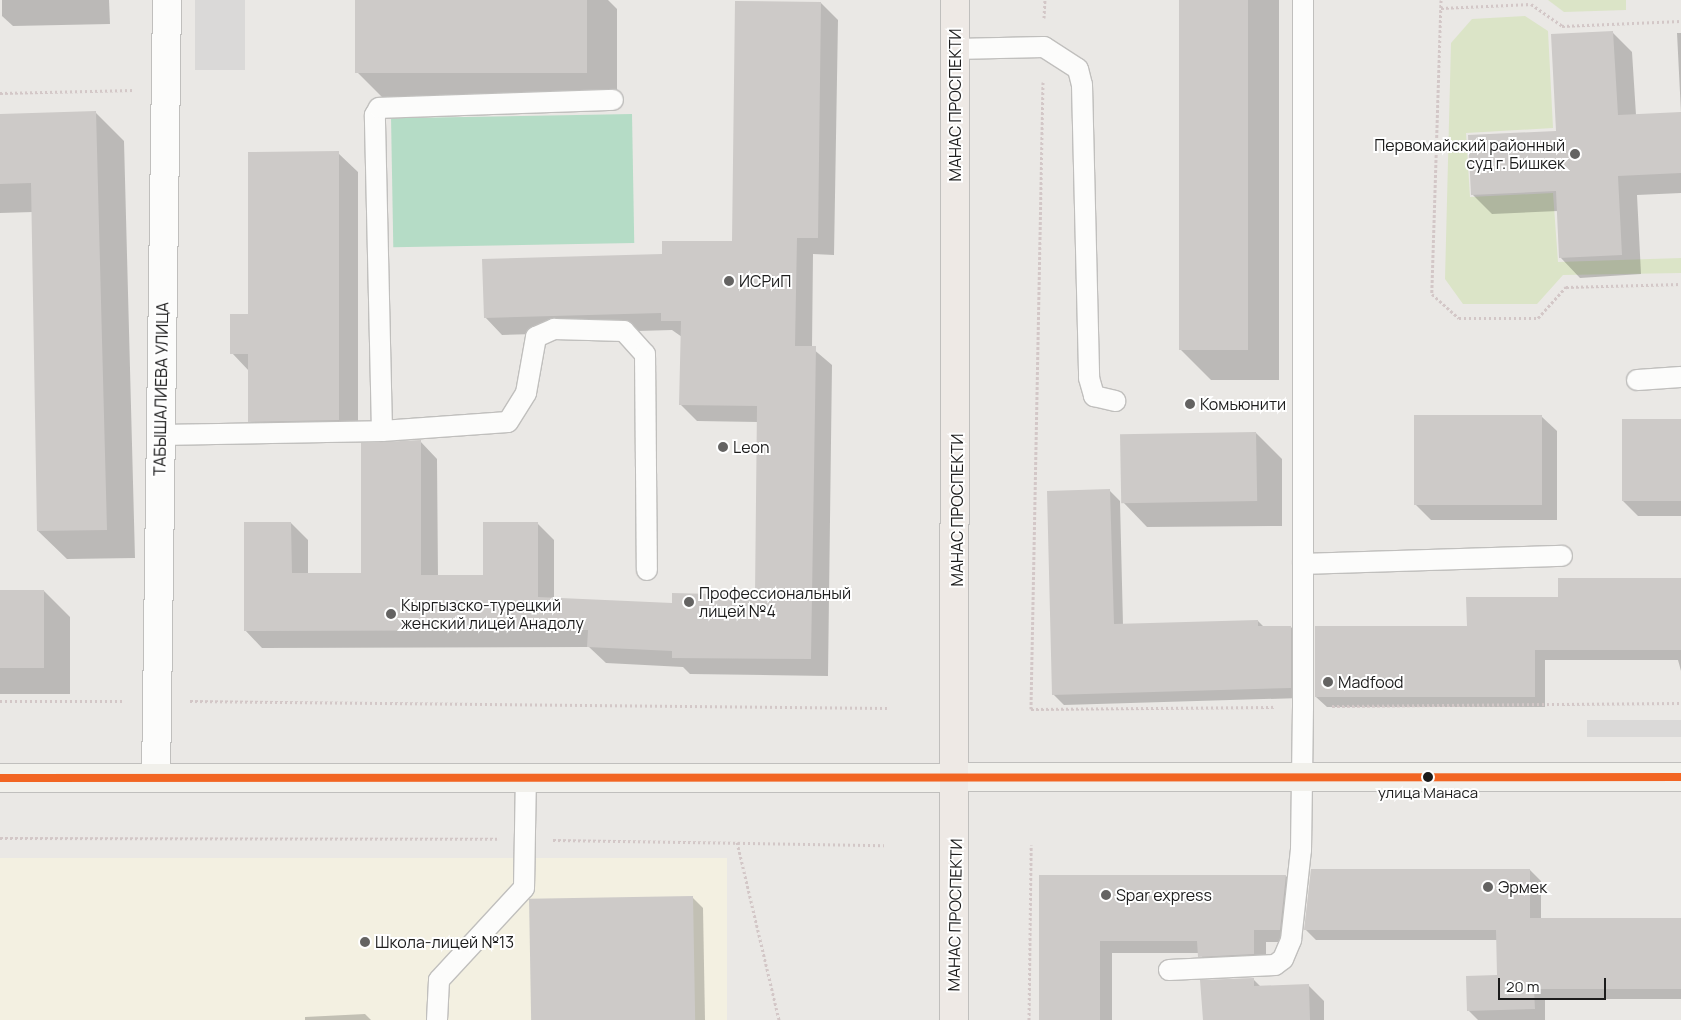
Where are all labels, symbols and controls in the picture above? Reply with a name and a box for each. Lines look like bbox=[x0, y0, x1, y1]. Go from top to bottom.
street label: МАНАС ПРОСПЕКТИ bbox=[945, 29, 965, 181]
place label: Первомайский районный суд г. Бишкек bbox=[1374, 135, 1565, 173]
marker: Первомайский районный суд г. Бишкек bbox=[1569, 148, 1581, 160]
place label: ИСРиП bbox=[739, 271, 791, 291]
marker: ИСРиП bbox=[723, 275, 735, 287]
street label: ТАБЫШАЛИЕВА УЛИЦА bbox=[150, 302, 172, 476]
place label: Комьюнити bbox=[1200, 394, 1286, 414]
marker: Комьюнити bbox=[1184, 398, 1196, 410]
street label: МАНАС ПРОСПЕКТИ bbox=[947, 434, 967, 586]
place label: Leon bbox=[733, 437, 769, 457]
marker: Leon bbox=[717, 441, 729, 453]
place label: Профессиональный лицей №4 bbox=[699, 583, 851, 621]
place label: Кыргызско-турецкий женский лицей Анадолу bbox=[401, 595, 584, 633]
marker: Профессиональный лицей №4 bbox=[683, 596, 695, 608]
marker: Кыргызско-турецкий женский лицей Анадолу bbox=[385, 608, 397, 620]
place label: Madfood bbox=[1338, 672, 1404, 692]
marker: Madfood bbox=[1322, 676, 1334, 688]
marker: улица Манаса bbox=[1423, 772, 1433, 782]
place label: улица Манаса bbox=[1378, 784, 1478, 802]
street label: МАНАС ПРОСПЕКТИ bbox=[944, 838, 966, 992]
place label: Эрмек bbox=[1498, 877, 1547, 897]
marker: Эрмек bbox=[1482, 881, 1494, 893]
place label: Spar express bbox=[1116, 885, 1212, 905]
marker: Spar express bbox=[1100, 889, 1112, 901]
place label: Школа-лицей №13 bbox=[375, 932, 514, 952]
marker: Школа-лицей №13 bbox=[359, 936, 371, 948]
scale bar bbox=[1501, 968, 1608, 1000]
text: 20 m bbox=[1506, 976, 1539, 997]

